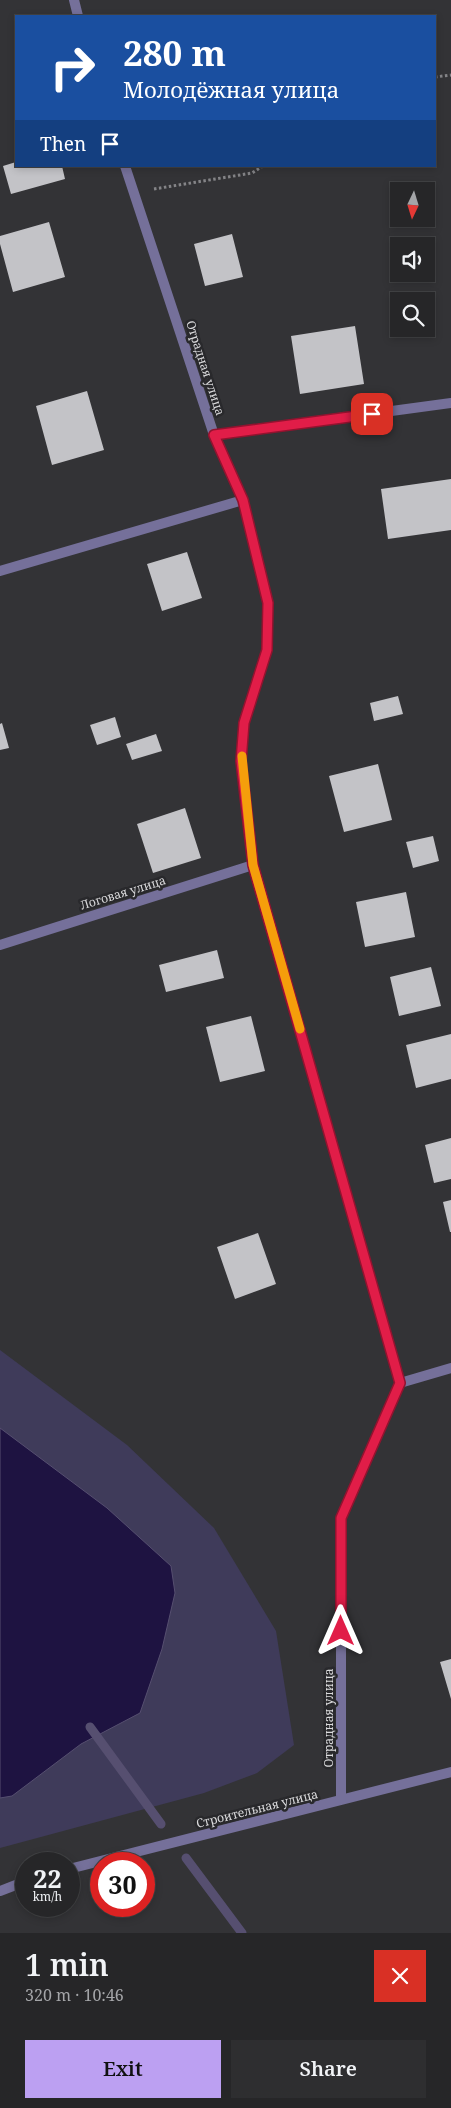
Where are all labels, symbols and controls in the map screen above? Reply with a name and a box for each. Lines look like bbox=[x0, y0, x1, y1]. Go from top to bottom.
text: 280 m bbox=[123, 29, 226, 76]
icon: right bbox=[40, 35, 105, 100]
text: Молодёжная улица bbox=[123, 74, 339, 104]
icon: arrive bbox=[96, 130, 124, 158]
text: Then bbox=[40, 131, 86, 157]
north arrow bbox=[390, 182, 435, 228]
map controls bbox=[390, 182, 435, 337]
button: sound bbox=[390, 237, 435, 282]
button: search bbox=[390, 292, 435, 337]
street label: Отрадная улица bbox=[182, 318, 229, 418]
pin bbox=[351, 393, 393, 435]
icon: arrive bbox=[358, 400, 386, 428]
street label: Логовая улица bbox=[78, 871, 168, 914]
position arrow bbox=[314, 1604, 366, 1656]
street label: Отрадная улица bbox=[320, 1668, 337, 1768]
street label: Строительная улица bbox=[194, 1785, 320, 1832]
speed limit sign: 30 bbox=[90, 1852, 155, 1917]
text: 22 bbox=[33, 1861, 62, 1895]
text: km/h bbox=[33, 1888, 62, 1905]
text: 1 min bbox=[25, 1944, 109, 1985]
button: close bbox=[374, 1950, 426, 2002]
text: 320 m · 10:46 bbox=[25, 1984, 124, 2006]
button: Exit bbox=[25, 2040, 221, 2098]
button: Share bbox=[231, 2040, 426, 2098]

